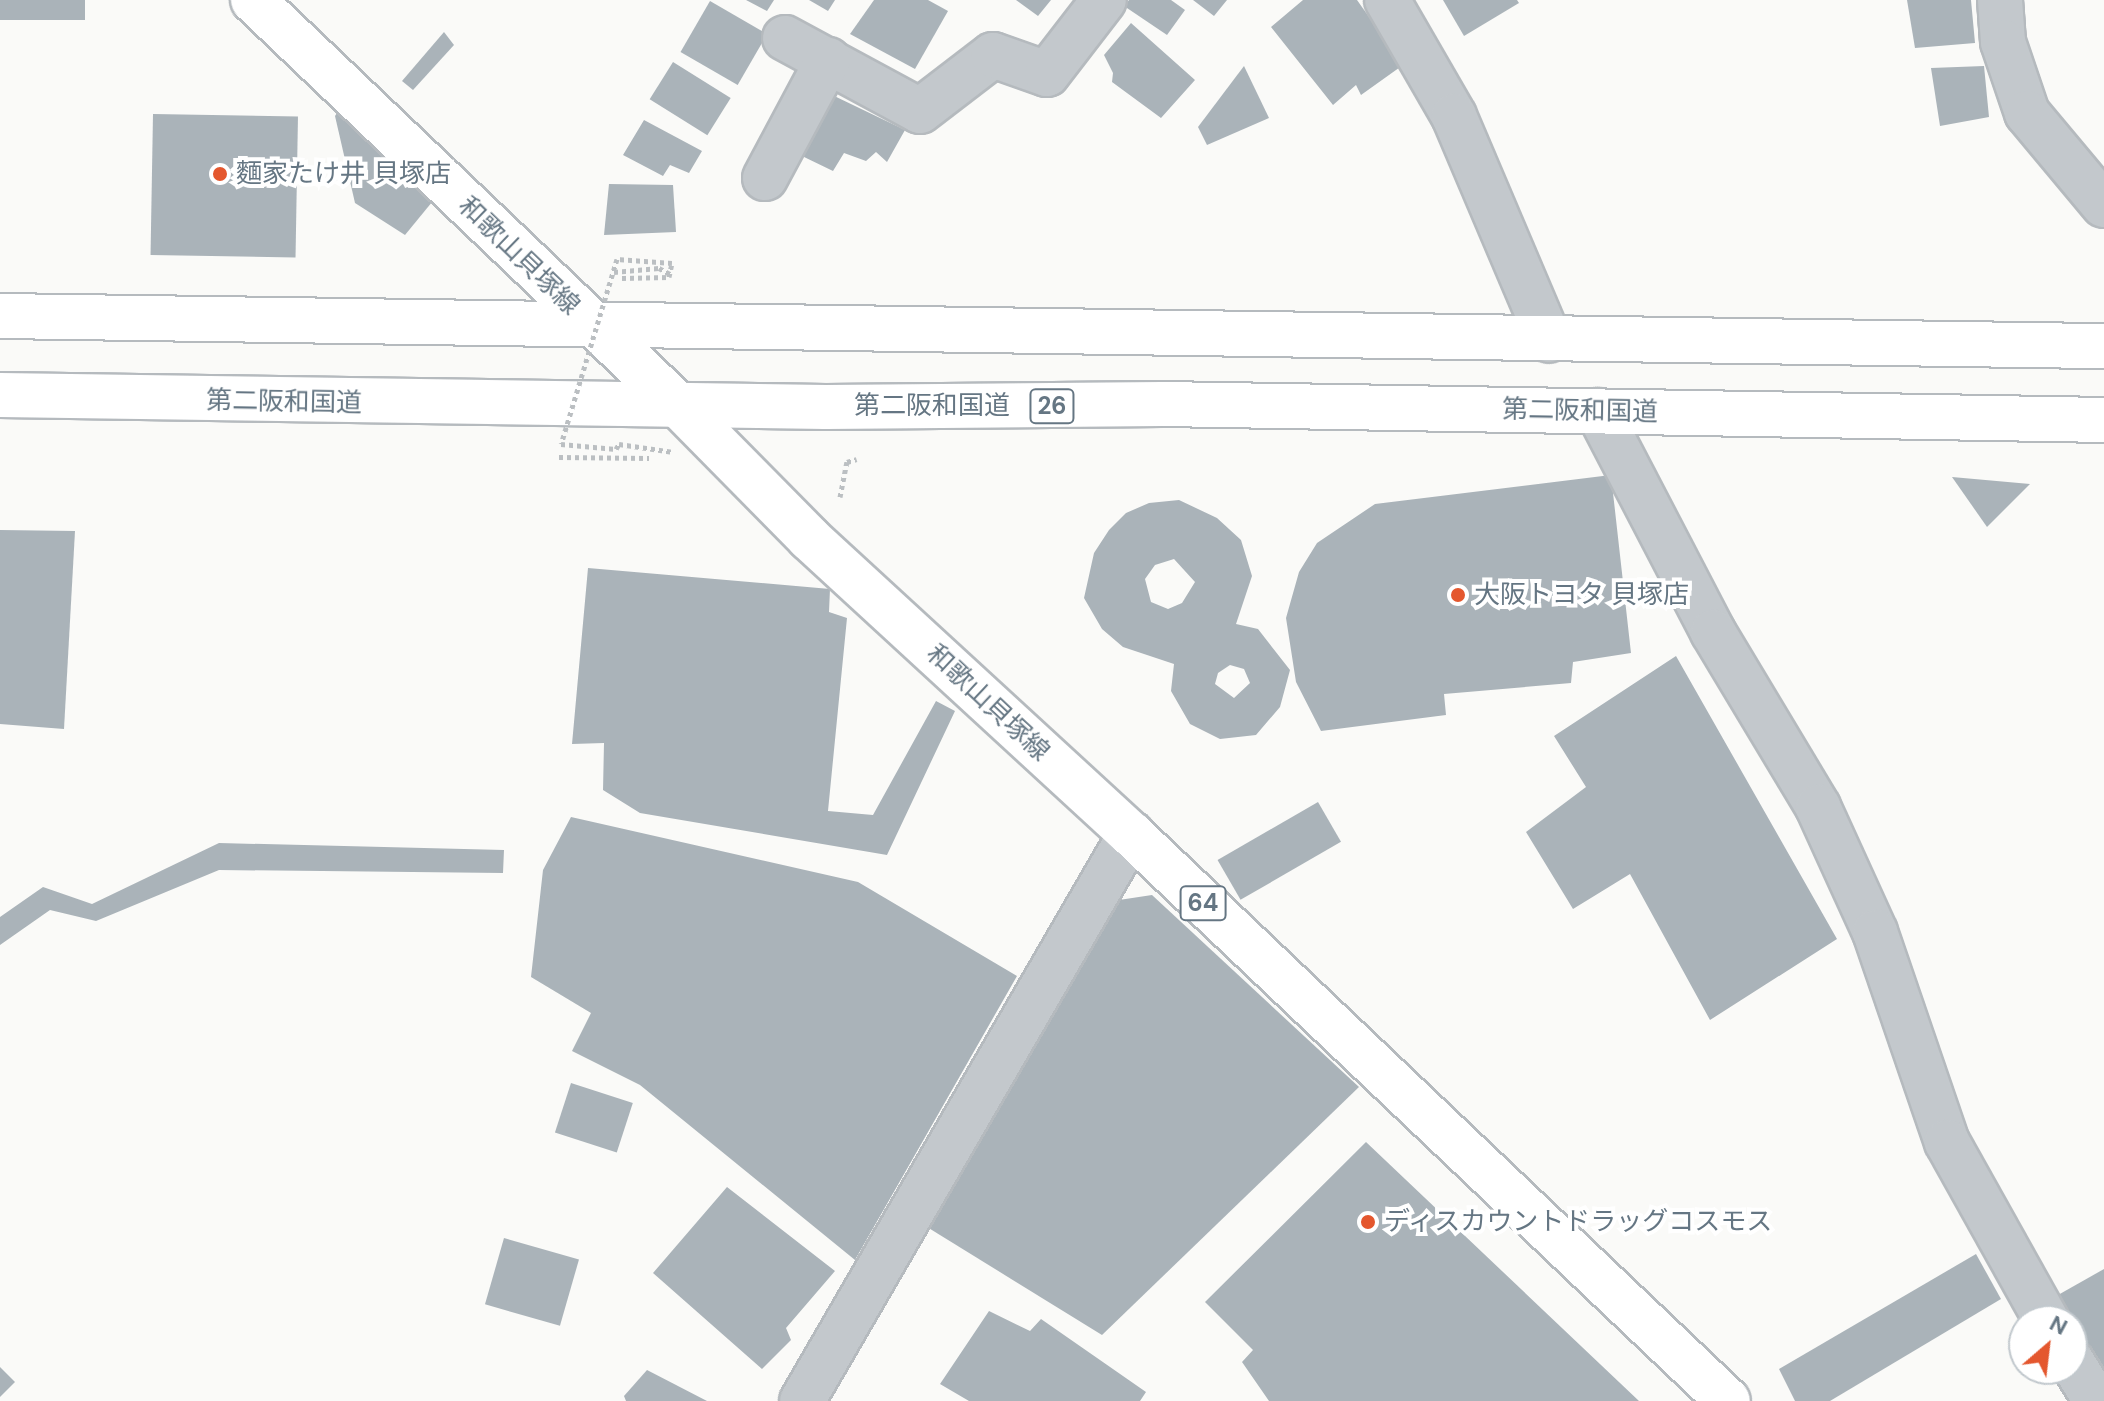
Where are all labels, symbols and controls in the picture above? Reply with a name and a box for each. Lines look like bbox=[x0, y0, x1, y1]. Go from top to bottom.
place label: 麵家たけ井 貝塚店 bbox=[236, 158, 451, 190]
marker: 麵家たけ井 貝塚店 bbox=[211, 165, 229, 183]
street label: 和歌山貝塚線 bbox=[452, 191, 586, 321]
street label: 第二阪和国道 bbox=[206, 385, 362, 419]
road number: 26 bbox=[1028, 386, 1076, 426]
street label: 第二阪和国道 bbox=[854, 390, 1010, 422]
street label: 第二阪和国道 bbox=[1502, 394, 1658, 428]
place label: 大阪トヨタ 貝塚店 bbox=[1474, 579, 1689, 611]
marker: 大阪トヨタ 貝塚店 bbox=[1449, 586, 1467, 604]
street label: 和歌山貝塚線 bbox=[920, 638, 1056, 768]
road number: 64 bbox=[1179, 883, 1227, 923]
place label: ディスカウントドラッグコスモス bbox=[1384, 1206, 1774, 1238]
marker: ディスカウントドラッグコスモス bbox=[1359, 1213, 1377, 1231]
north arrow bbox=[2008, 1305, 2088, 1385]
text: N bbox=[2045, 1309, 2072, 1342]

